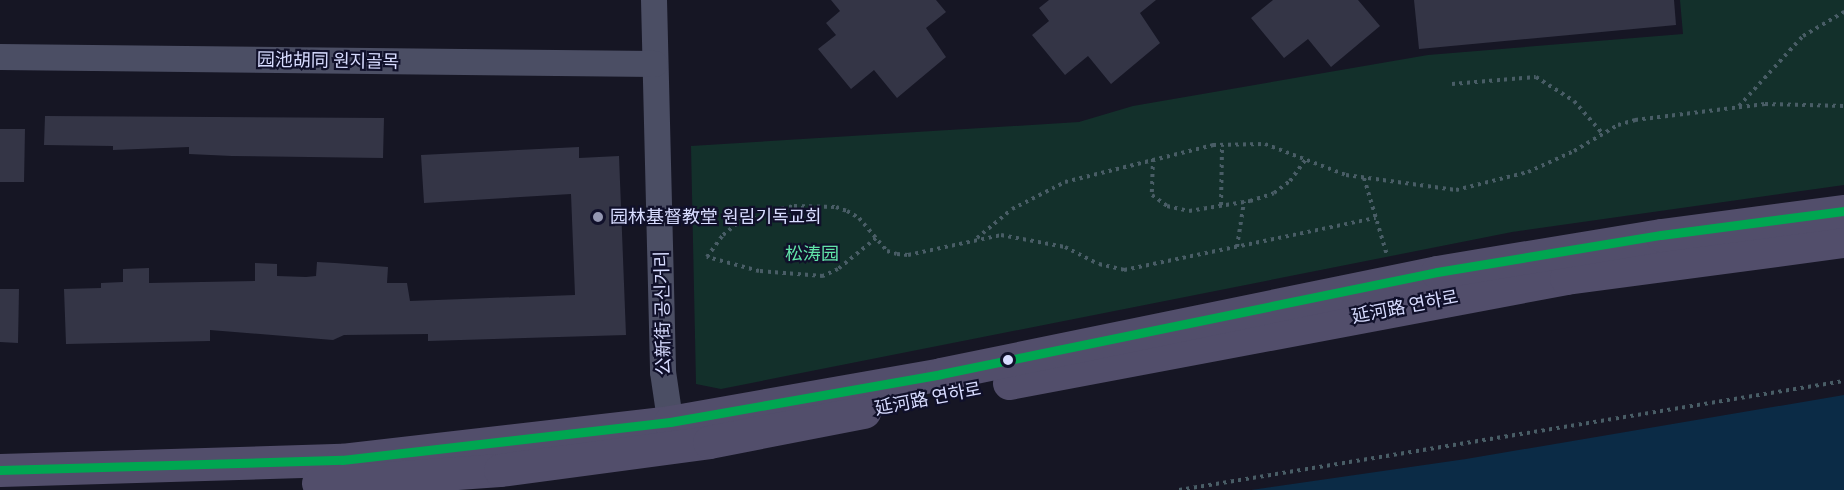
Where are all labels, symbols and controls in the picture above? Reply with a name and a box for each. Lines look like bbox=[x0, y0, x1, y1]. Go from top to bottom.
street label: 园池胡同 원지골목 bbox=[257, 49, 399, 73]
place label: 园林基督教堂 원림기독교회 bbox=[610, 206, 822, 228]
marker: 园林基督教堂 원림기독교회 bbox=[591, 210, 605, 224]
park label: 松涛园 bbox=[785, 243, 839, 265]
street label: 公新街 공신거리 bbox=[651, 251, 675, 375]
street label: 延河路 연하로 bbox=[1350, 286, 1460, 328]
unlabelled marker bbox=[1002, 354, 1014, 366]
street label: 延河路 연하로 bbox=[873, 378, 983, 420]

